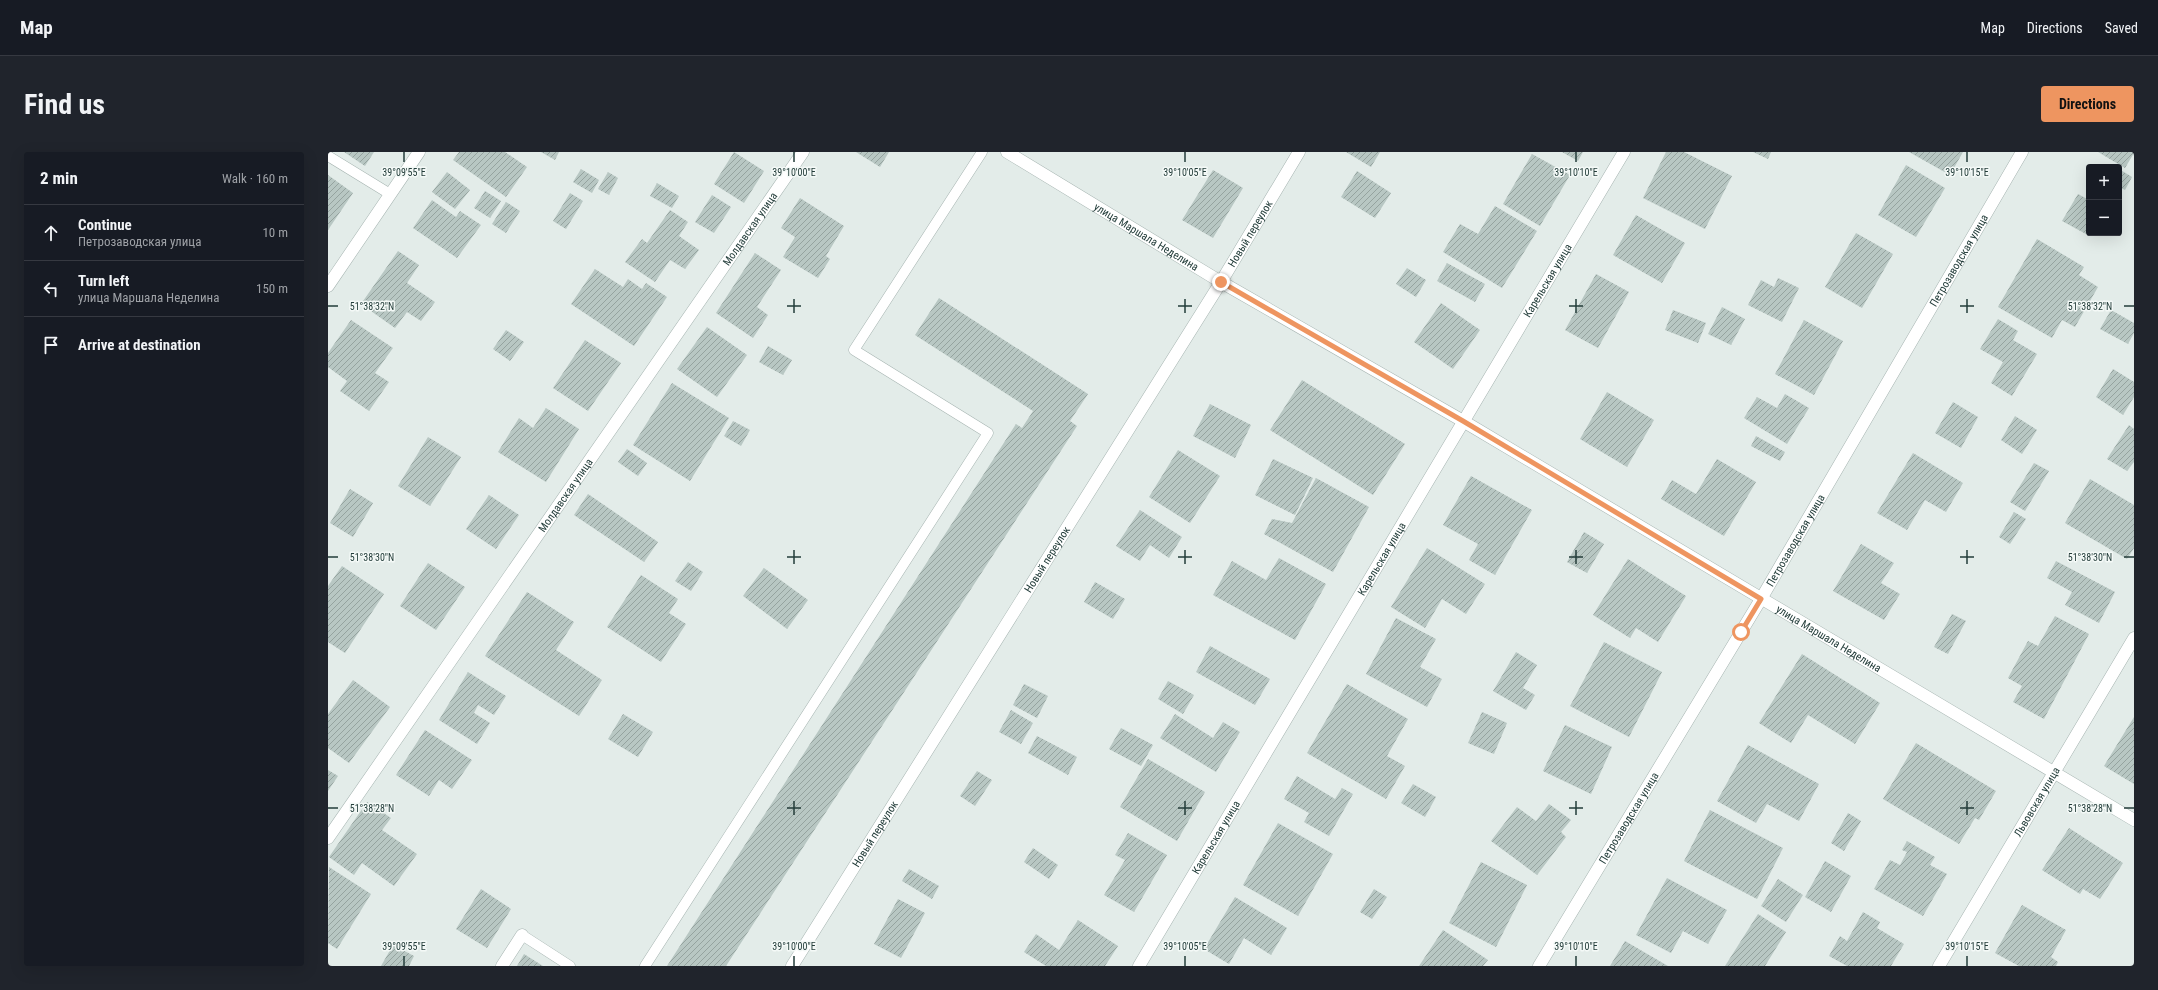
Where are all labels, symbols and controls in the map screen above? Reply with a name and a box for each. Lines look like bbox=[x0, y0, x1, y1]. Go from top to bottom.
text: Map bbox=[20, 16, 53, 39]
text: Map bbox=[1981, 20, 2005, 36]
text: Directions bbox=[2027, 20, 2083, 36]
text: Saved bbox=[2105, 20, 2138, 36]
button: Directions bbox=[2041, 86, 2134, 122]
text: Find us bbox=[24, 88, 105, 121]
map controls bbox=[2086, 164, 2122, 236]
button: + bbox=[2086, 164, 2122, 200]
text: 39°09'55"E bbox=[382, 167, 426, 178]
text: 39°10'00"E bbox=[772, 167, 816, 178]
text: 39°10'05"E bbox=[1163, 167, 1207, 178]
text: 39°10'10"E bbox=[1554, 167, 1598, 178]
text: 39°10'15"E bbox=[1945, 167, 1989, 178]
text: 2 min bbox=[40, 168, 78, 188]
text: Walk · 160 m bbox=[222, 171, 288, 186]
street label: Молдавская улица bbox=[720, 190, 780, 268]
street label: Новый переулок bbox=[1226, 197, 1276, 270]
street label: улица Маршала Неделина bbox=[1091, 200, 1201, 274]
button: − bbox=[2086, 200, 2122, 236]
street label: Петрозаводская улица bbox=[1927, 212, 1991, 309]
text: Continue bbox=[78, 216, 132, 234]
icon: ahead bbox=[40, 222, 62, 244]
text: 10 m bbox=[262, 225, 288, 240]
text: Петрозаводская улица bbox=[78, 234, 201, 249]
street label: Карельская улица bbox=[1521, 242, 1575, 320]
text: Turn left bbox=[78, 272, 129, 290]
route end bbox=[1212, 273, 1230, 291]
icon: left bbox=[40, 278, 62, 300]
text: 150 m bbox=[256, 281, 288, 296]
text: улица Маршала Неделина bbox=[78, 290, 219, 305]
text: 51°38'32"N bbox=[350, 301, 394, 312]
text: 51°38'32"N bbox=[2068, 301, 2112, 312]
icon: arrive bbox=[40, 334, 62, 356]
text: Arrive at destination bbox=[78, 336, 201, 354]
street label: Молдавская улица bbox=[536, 456, 596, 535]
street label: Петрозаводская улица bbox=[1764, 492, 1828, 589]
street label: Карельская улица bbox=[1355, 520, 1409, 598]
street label: Новый переулок bbox=[1022, 524, 1073, 595]
text: 51°38'30"N bbox=[350, 552, 394, 563]
text: 51°38'30"N bbox=[2068, 552, 2112, 563]
street label: улица Маршала Неделина bbox=[1774, 603, 1883, 675]
route start bbox=[1732, 623, 1750, 641]
street label: Львовская улица bbox=[2011, 765, 2063, 839]
street label: Петрозаводская улица bbox=[1596, 770, 1662, 866]
street label: Новый переулок bbox=[850, 798, 901, 870]
street label: Карельская улица bbox=[1189, 798, 1243, 876]
text: 51°38'28"N bbox=[350, 803, 394, 814]
text: 51°38'28"N bbox=[2068, 803, 2112, 814]
text: 39°09'55"E bbox=[382, 941, 426, 952]
text: 39°10'00"E bbox=[772, 941, 816, 952]
text: 39°10'05"E bbox=[1163, 941, 1207, 952]
text: 39°10'10"E bbox=[1554, 941, 1598, 952]
text: 39°10'15"E bbox=[1945, 941, 1989, 952]

